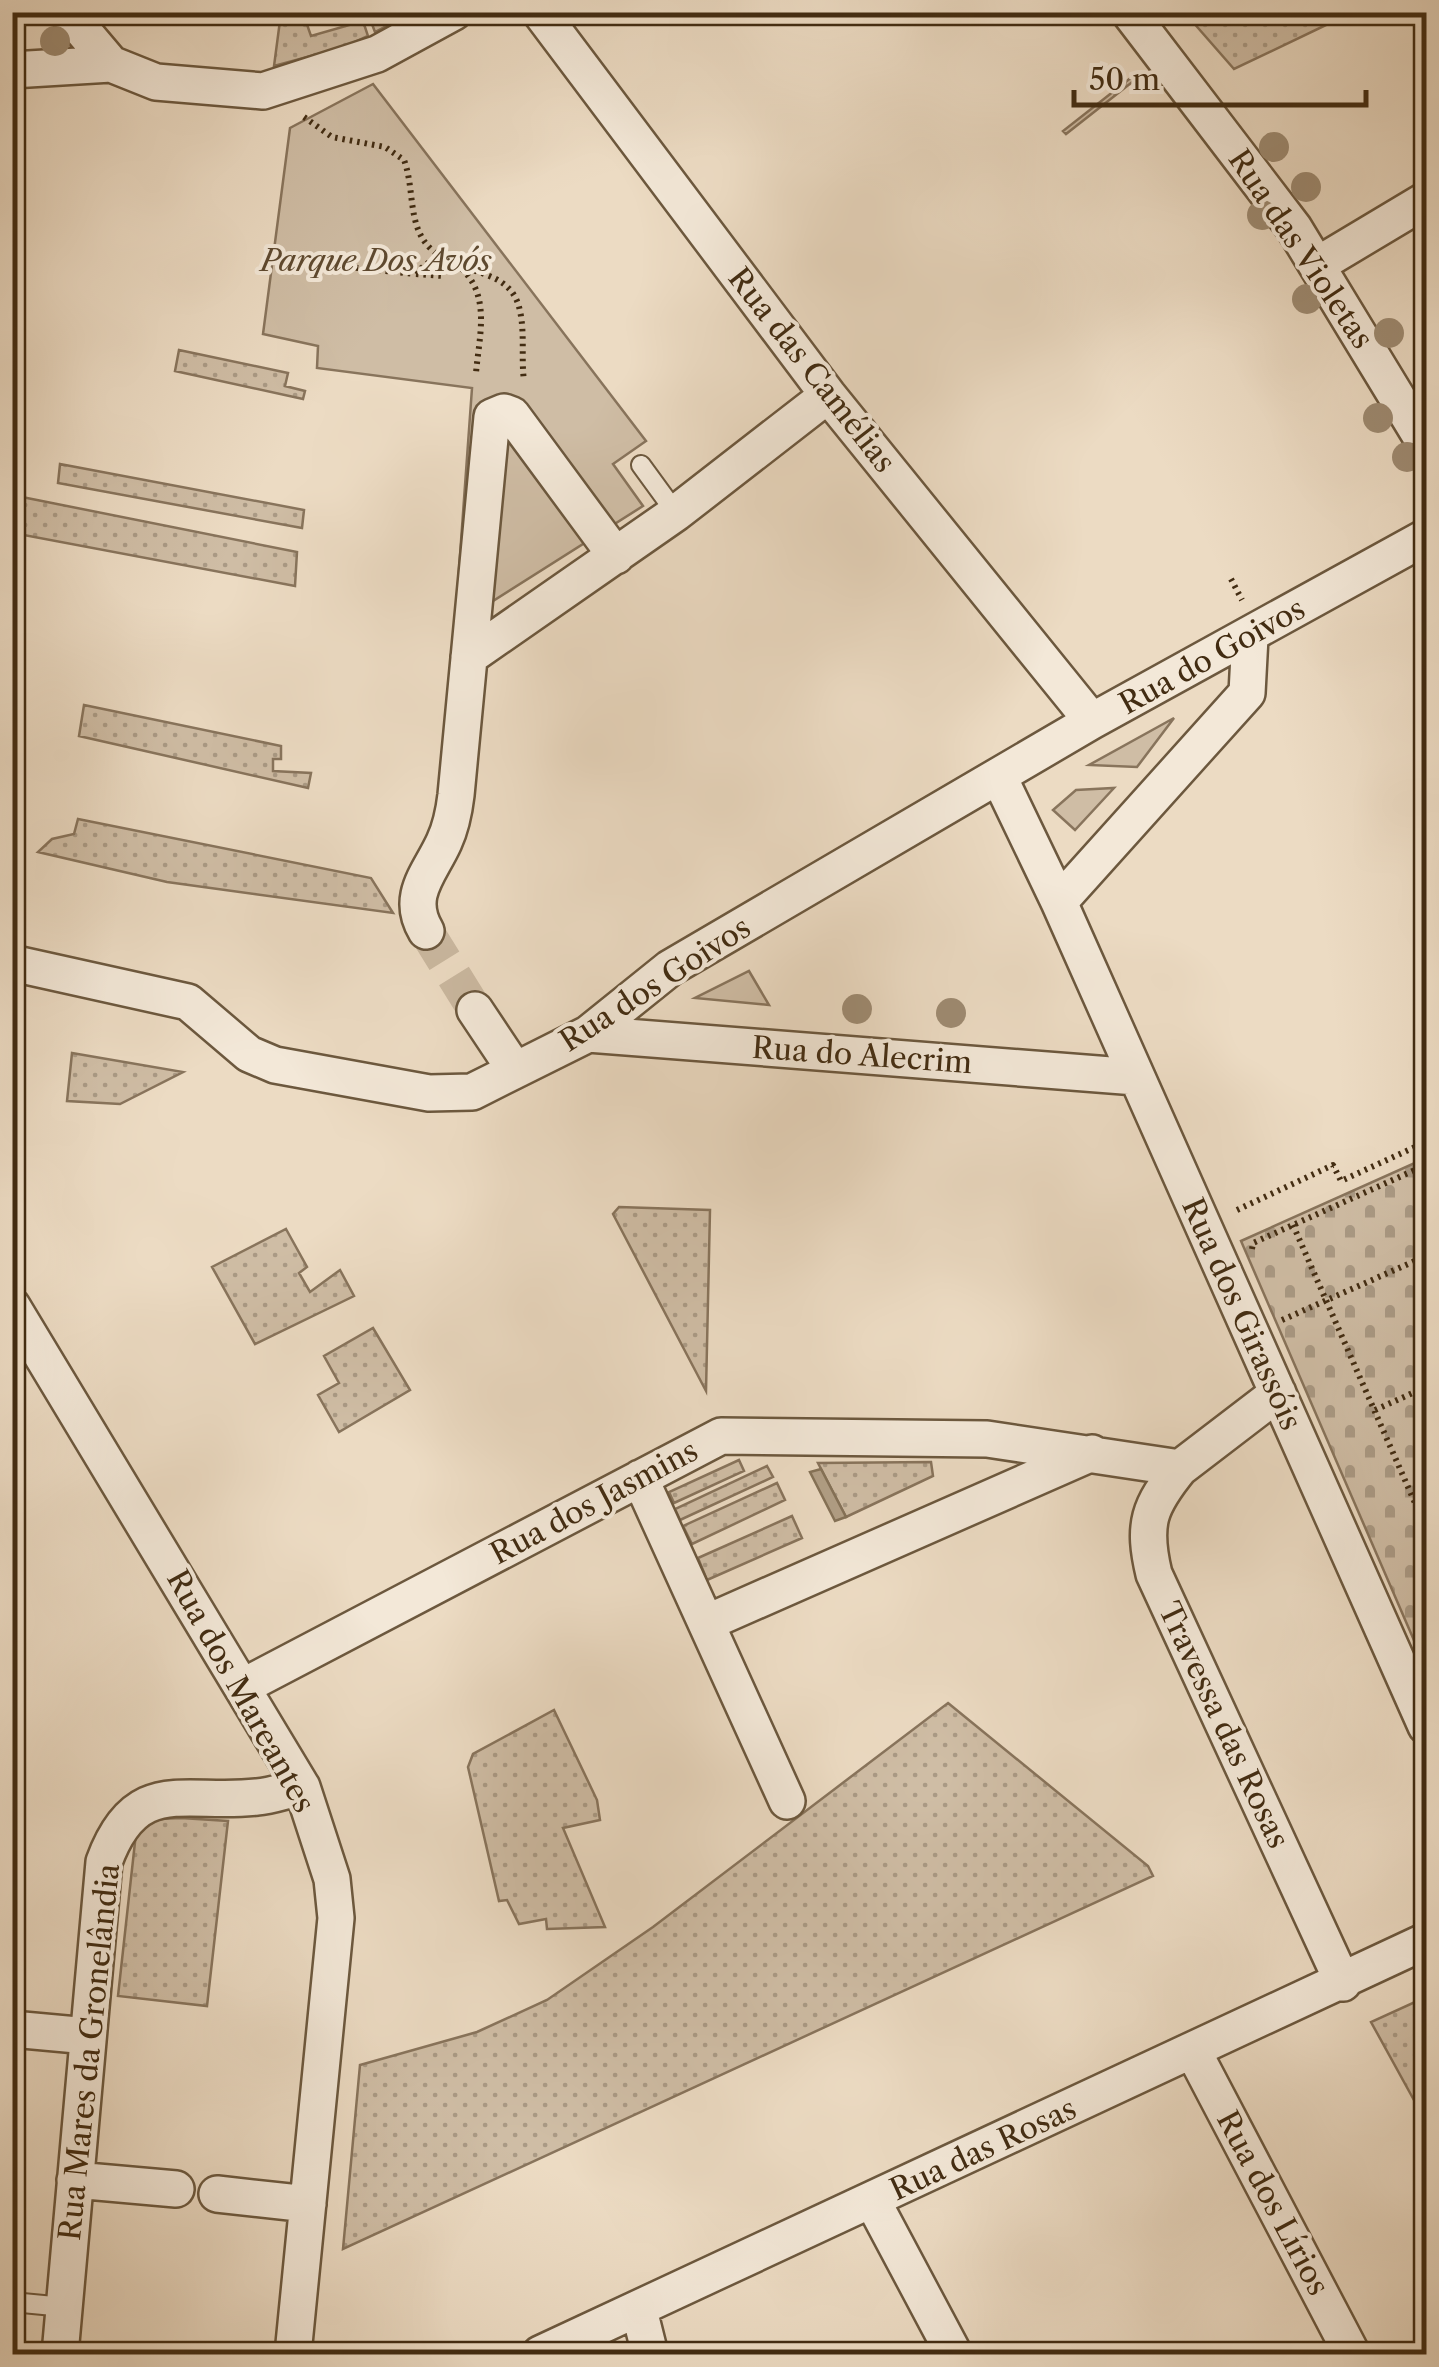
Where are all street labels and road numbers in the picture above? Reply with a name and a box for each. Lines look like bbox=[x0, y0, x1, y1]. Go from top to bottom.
street label: Rua das Violetas bbox=[1221, 142, 1381, 356]
street label: Rua das Camélias bbox=[721, 260, 903, 480]
street label: Rua do Goivos bbox=[1113, 590, 1311, 722]
street label: Rua dos Goivos bbox=[553, 909, 757, 1059]
street label: Rua do Alecrim bbox=[751, 1029, 973, 1081]
street label: Rua dos Girassóis bbox=[1174, 1192, 1310, 1436]
street label: Rua dos Jasmins bbox=[484, 1432, 704, 1572]
street label: Rua dos Mareantes bbox=[159, 1563, 323, 1819]
street label: Travessa das Rosas bbox=[1151, 1596, 1297, 1854]
street label: Rua Mares da Gronelândia bbox=[51, 1862, 127, 2242]
street label: Rua das Rosas bbox=[884, 2090, 1082, 2208]
street label: Rua dos Lírios bbox=[1209, 2104, 1337, 2302]

